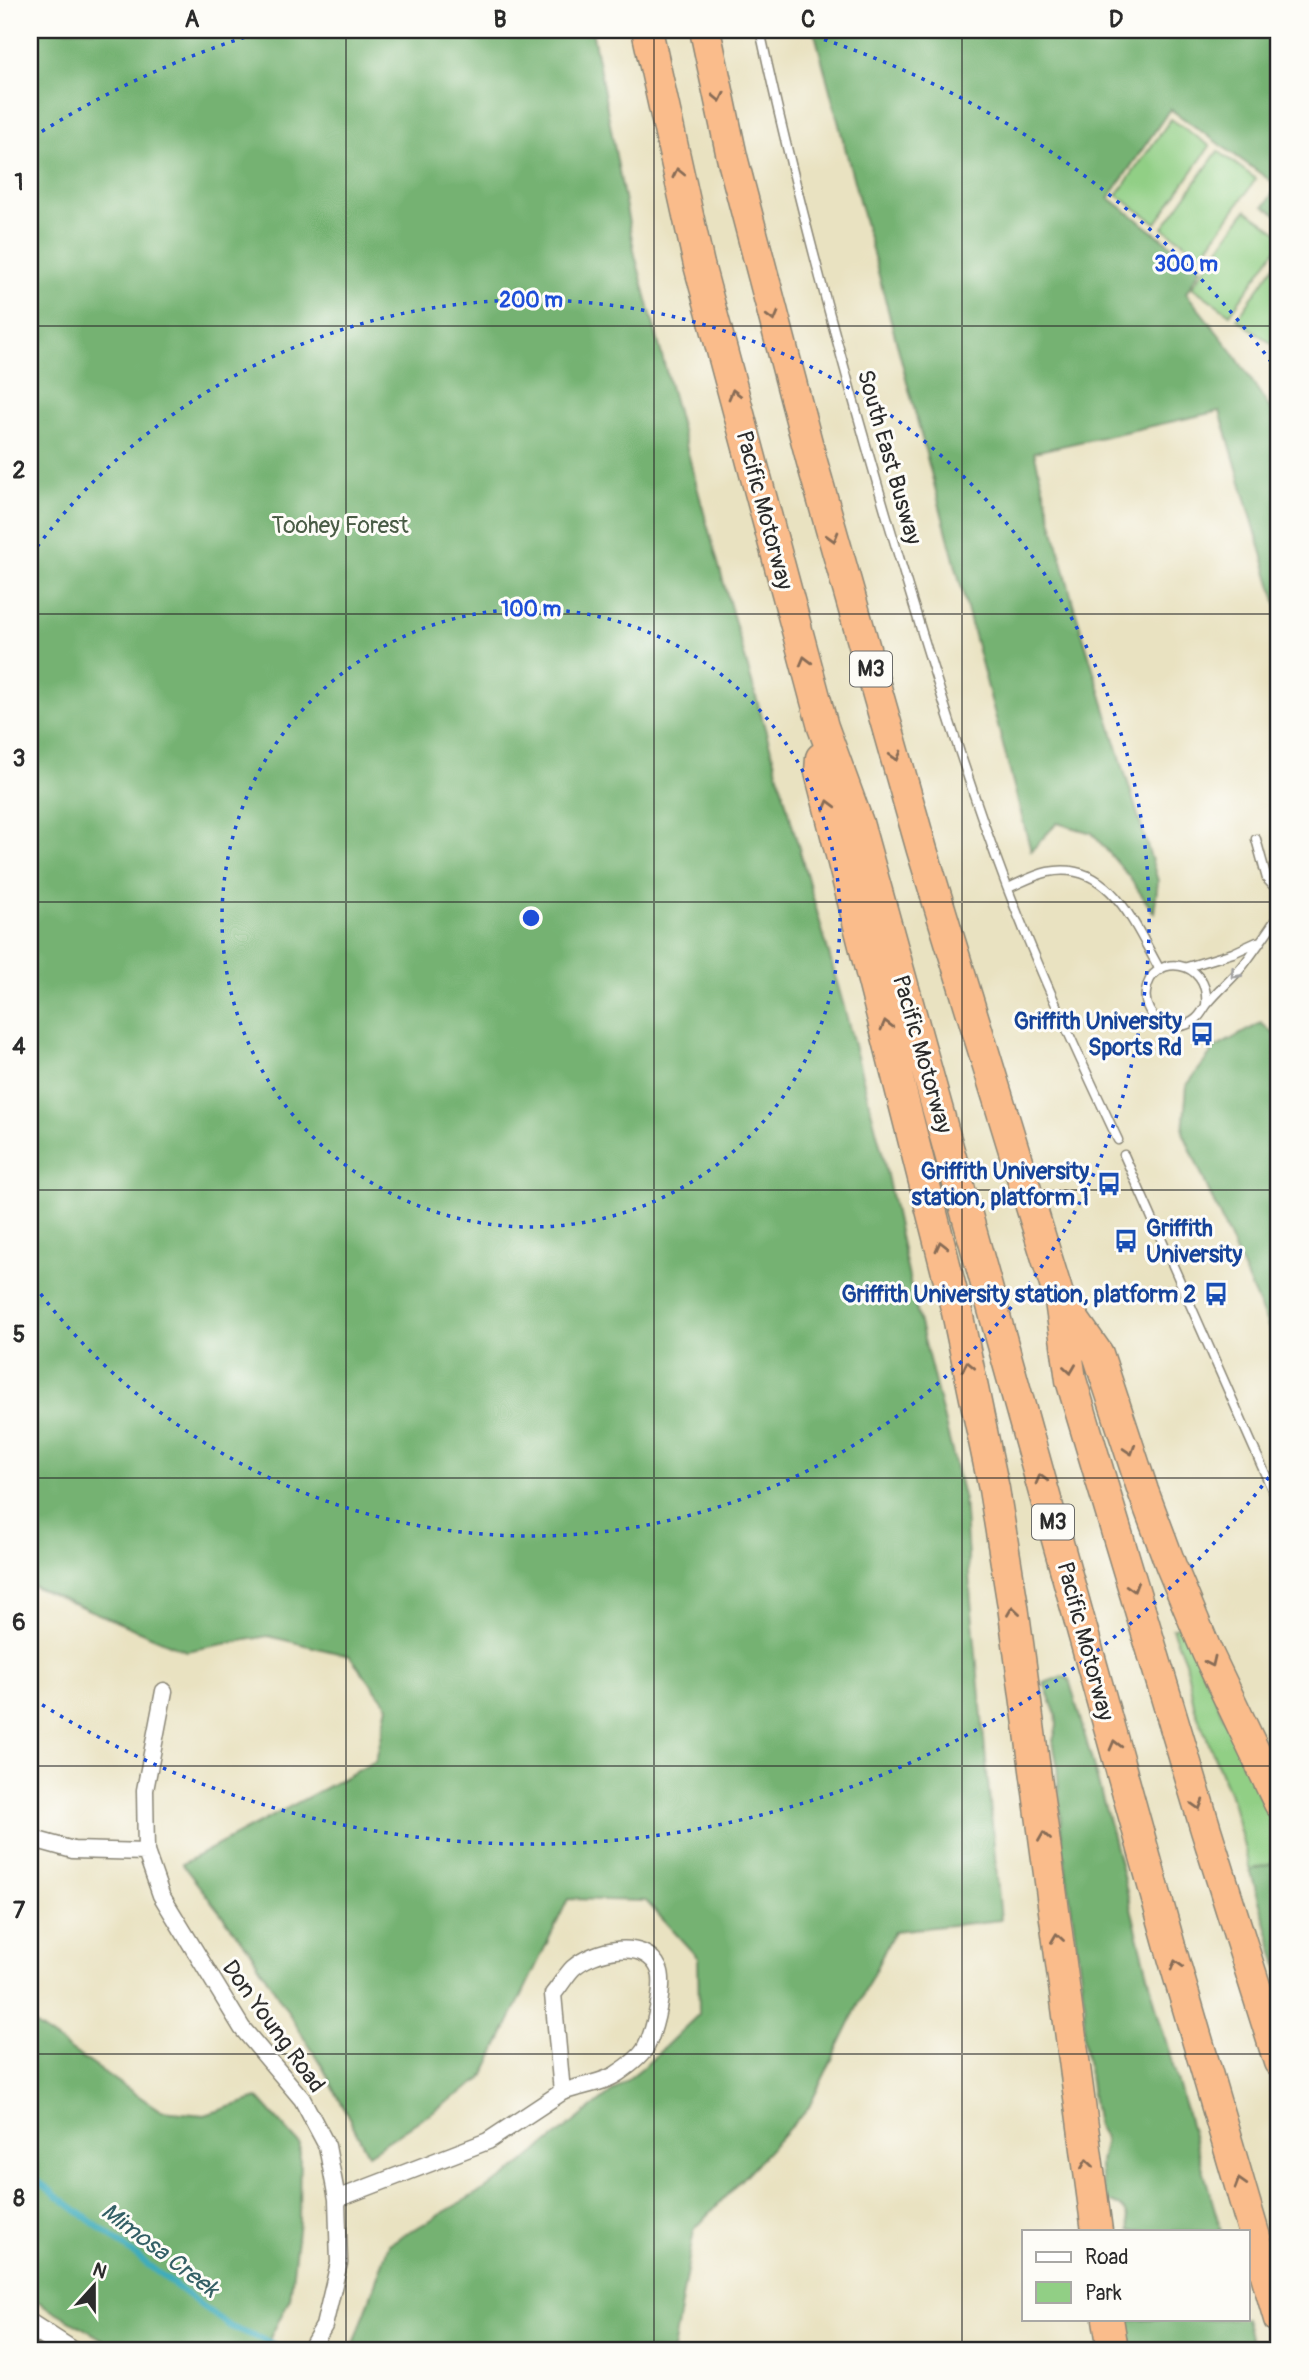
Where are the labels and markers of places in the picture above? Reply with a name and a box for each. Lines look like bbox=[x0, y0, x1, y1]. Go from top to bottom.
centre of rings bbox=[519, 906, 543, 930]
place label: Griffith University Sports Rd bbox=[1014, 1007, 1182, 1062]
bus stop icon: Griffith University Sports Rd bbox=[1188, 1020, 1216, 1048]
place label: Griffith University station, platform 1 bbox=[912, 1157, 1089, 1212]
bus stop icon: Griffith University station, platform 1 bbox=[1095, 1170, 1123, 1198]
place label: Griffith University bbox=[1146, 1214, 1243, 1269]
bus stop icon: Griffith University bbox=[1112, 1227, 1140, 1255]
place label: Griffith University station, platform 2 bbox=[842, 1280, 1196, 1309]
bus stop icon: Griffith University station, platform 2 bbox=[1202, 1280, 1230, 1308]

